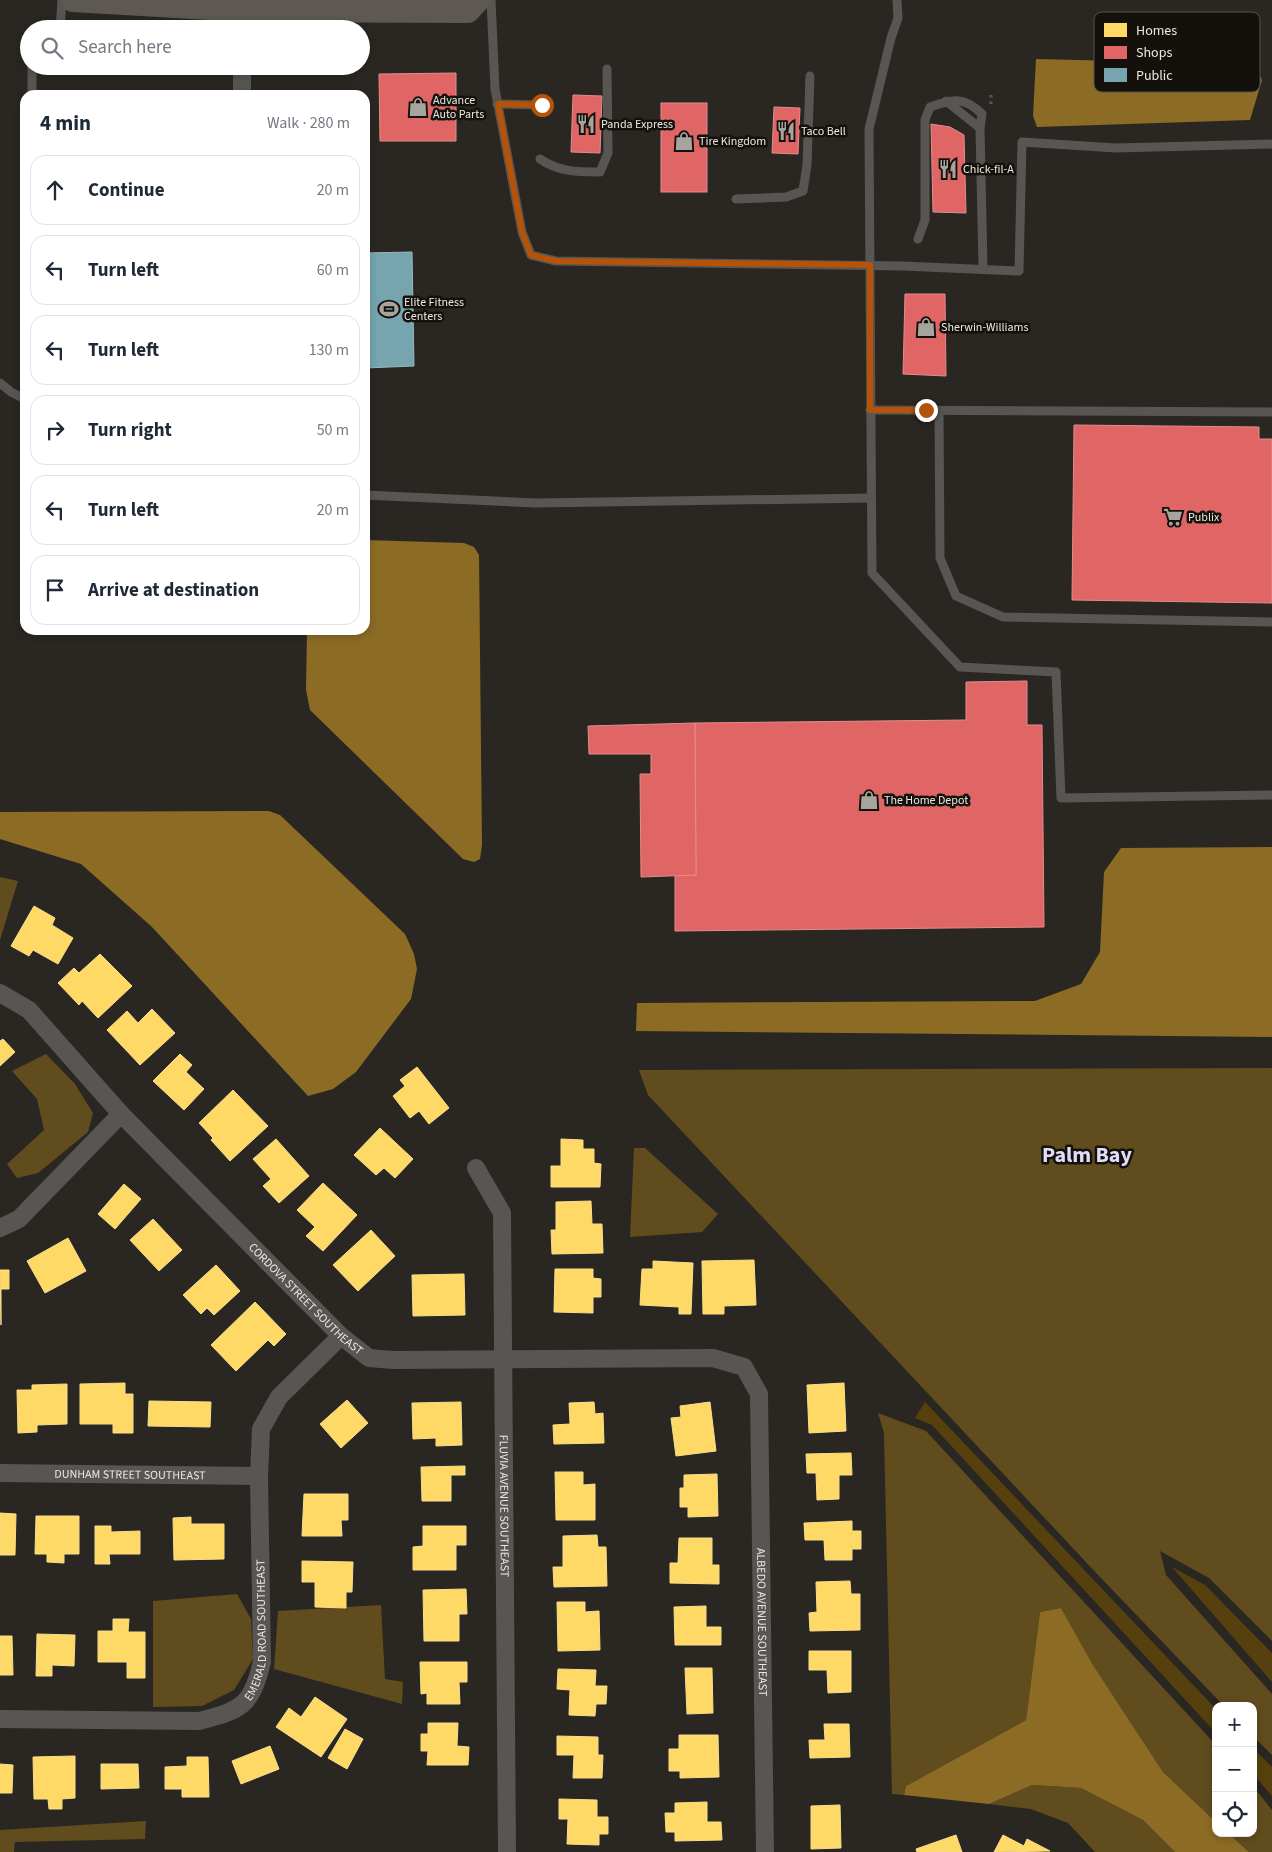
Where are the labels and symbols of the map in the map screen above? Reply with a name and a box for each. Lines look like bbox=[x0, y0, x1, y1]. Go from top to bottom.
legend bbox=[1094, 12, 1260, 92]
text: Homes bbox=[1136, 21, 1177, 41]
text: Shops bbox=[1136, 43, 1172, 63]
text: Public bbox=[1136, 66, 1173, 86]
place label: Advance Auto Parts bbox=[433, 92, 484, 123]
route start bbox=[531, 94, 554, 117]
shop icon: Advance Auto Parts bbox=[407, 96, 429, 118]
restaurant icon: Panda Express bbox=[575, 113, 597, 135]
place label: Panda Express bbox=[601, 116, 673, 133]
restaurant icon: Taco Bell bbox=[775, 120, 797, 142]
place label: Taco Bell bbox=[801, 123, 846, 140]
shop icon: Tire Kingdom bbox=[673, 130, 695, 152]
place label: Tire Kingdom bbox=[699, 133, 766, 150]
restaurant icon: Chick-fil-A bbox=[937, 158, 959, 180]
place label: Chick-fil-A bbox=[963, 161, 1014, 178]
place label: Elite Fitness Centers bbox=[404, 294, 464, 325]
sports icon: Elite Fitness Centers bbox=[378, 298, 400, 320]
shop icon: Sherwin-Williams bbox=[915, 316, 937, 338]
place label: Sherwin-Williams bbox=[941, 319, 1029, 336]
route end bbox=[915, 399, 938, 422]
supermarket icon: Publix bbox=[1162, 506, 1184, 528]
place label: Publix bbox=[1188, 509, 1220, 526]
shop icon: The Home Depot bbox=[858, 789, 880, 811]
place label: The Home Depot bbox=[884, 792, 968, 809]
district label: Palm Bay bbox=[1042, 1139, 1132, 1171]
street label: CORDOVA STREET SOUTHEAST bbox=[245, 1239, 367, 1359]
street label: FLUVIA AVENUE SOUTHEAST bbox=[495, 1435, 513, 1578]
street label: DUNHAM STREET SOUTHEAST bbox=[54, 1465, 206, 1484]
street label: ALBEDO AVENUE SOUTHEAST bbox=[753, 1548, 771, 1697]
street label: EMERALD ROAD SOUTHEAST bbox=[240, 1559, 270, 1704]

